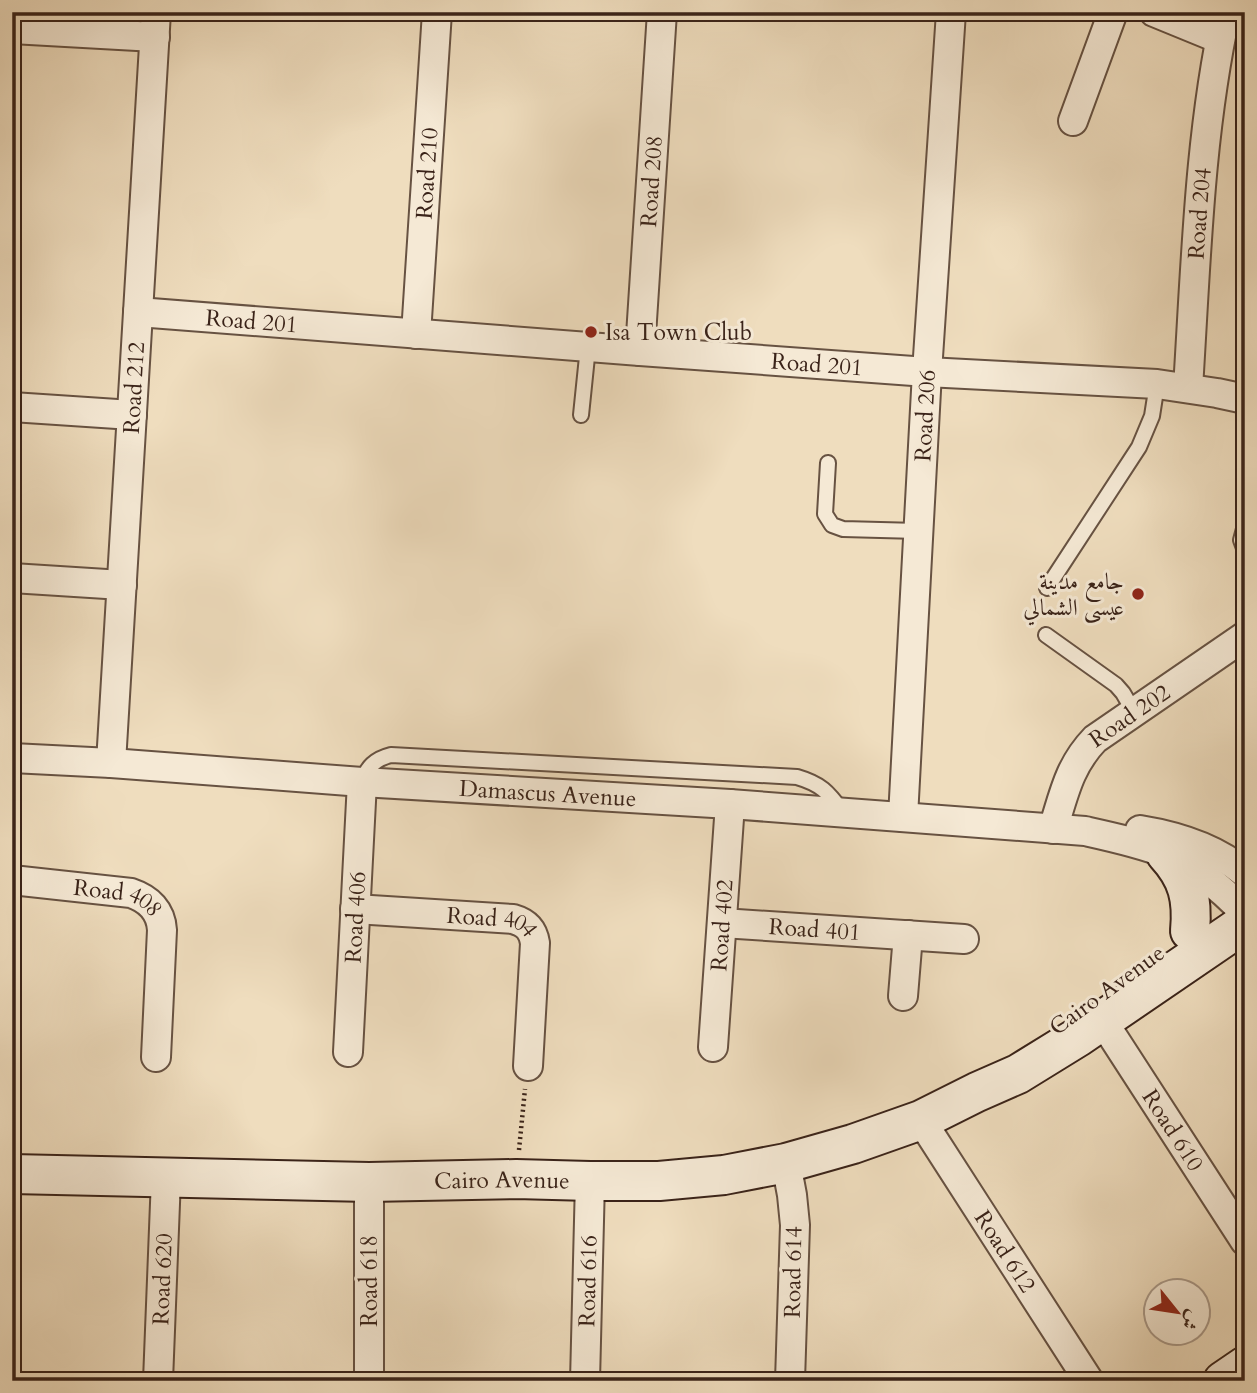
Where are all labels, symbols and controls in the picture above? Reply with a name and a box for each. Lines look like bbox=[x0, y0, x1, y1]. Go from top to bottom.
street label: Road 210 bbox=[408, 126, 445, 220]
street label: Road 208 bbox=[633, 134, 669, 228]
street label: Road 204 bbox=[1180, 166, 1218, 260]
street label: Road 201 bbox=[205, 302, 299, 340]
place label: Isa Town Club bbox=[605, 317, 752, 348]
marker: Isa Town Club bbox=[583, 324, 599, 340]
street label: Road 212 bbox=[115, 341, 152, 435]
street label: Road 201 bbox=[770, 345, 864, 383]
street label: Road 206 bbox=[907, 369, 943, 462]
place label: جامع مدينة عيسى الشمالي bbox=[1023, 566, 1124, 626]
marker: جامع مدينة عيسى الشمالي bbox=[1130, 586, 1146, 602]
street label: Road 202 bbox=[1083, 677, 1176, 754]
street label: Damascus Avenue bbox=[458, 772, 637, 814]
street label: Road 406 bbox=[337, 870, 373, 964]
street label: Road 408 bbox=[72, 871, 170, 923]
street label: Road 402 bbox=[703, 878, 740, 972]
street label: Road 404 bbox=[446, 899, 546, 943]
street label: Road 401 bbox=[768, 911, 862, 948]
street label: Cairo Avenue bbox=[1043, 938, 1171, 1042]
street label: Road 610 bbox=[1135, 1083, 1211, 1177]
street label: Cairo Avenue bbox=[434, 1163, 570, 1196]
street label: Road 612 bbox=[967, 1204, 1043, 1298]
street label: Road 614 bbox=[777, 1225, 809, 1318]
street label: Road 620 bbox=[145, 1232, 179, 1326]
street label: Road 618 bbox=[354, 1235, 385, 1327]
street label: Road 616 bbox=[571, 1235, 604, 1327]
north arrow bbox=[1142, 1278, 1212, 1348]
text: ش bbox=[1175, 1305, 1207, 1335]

